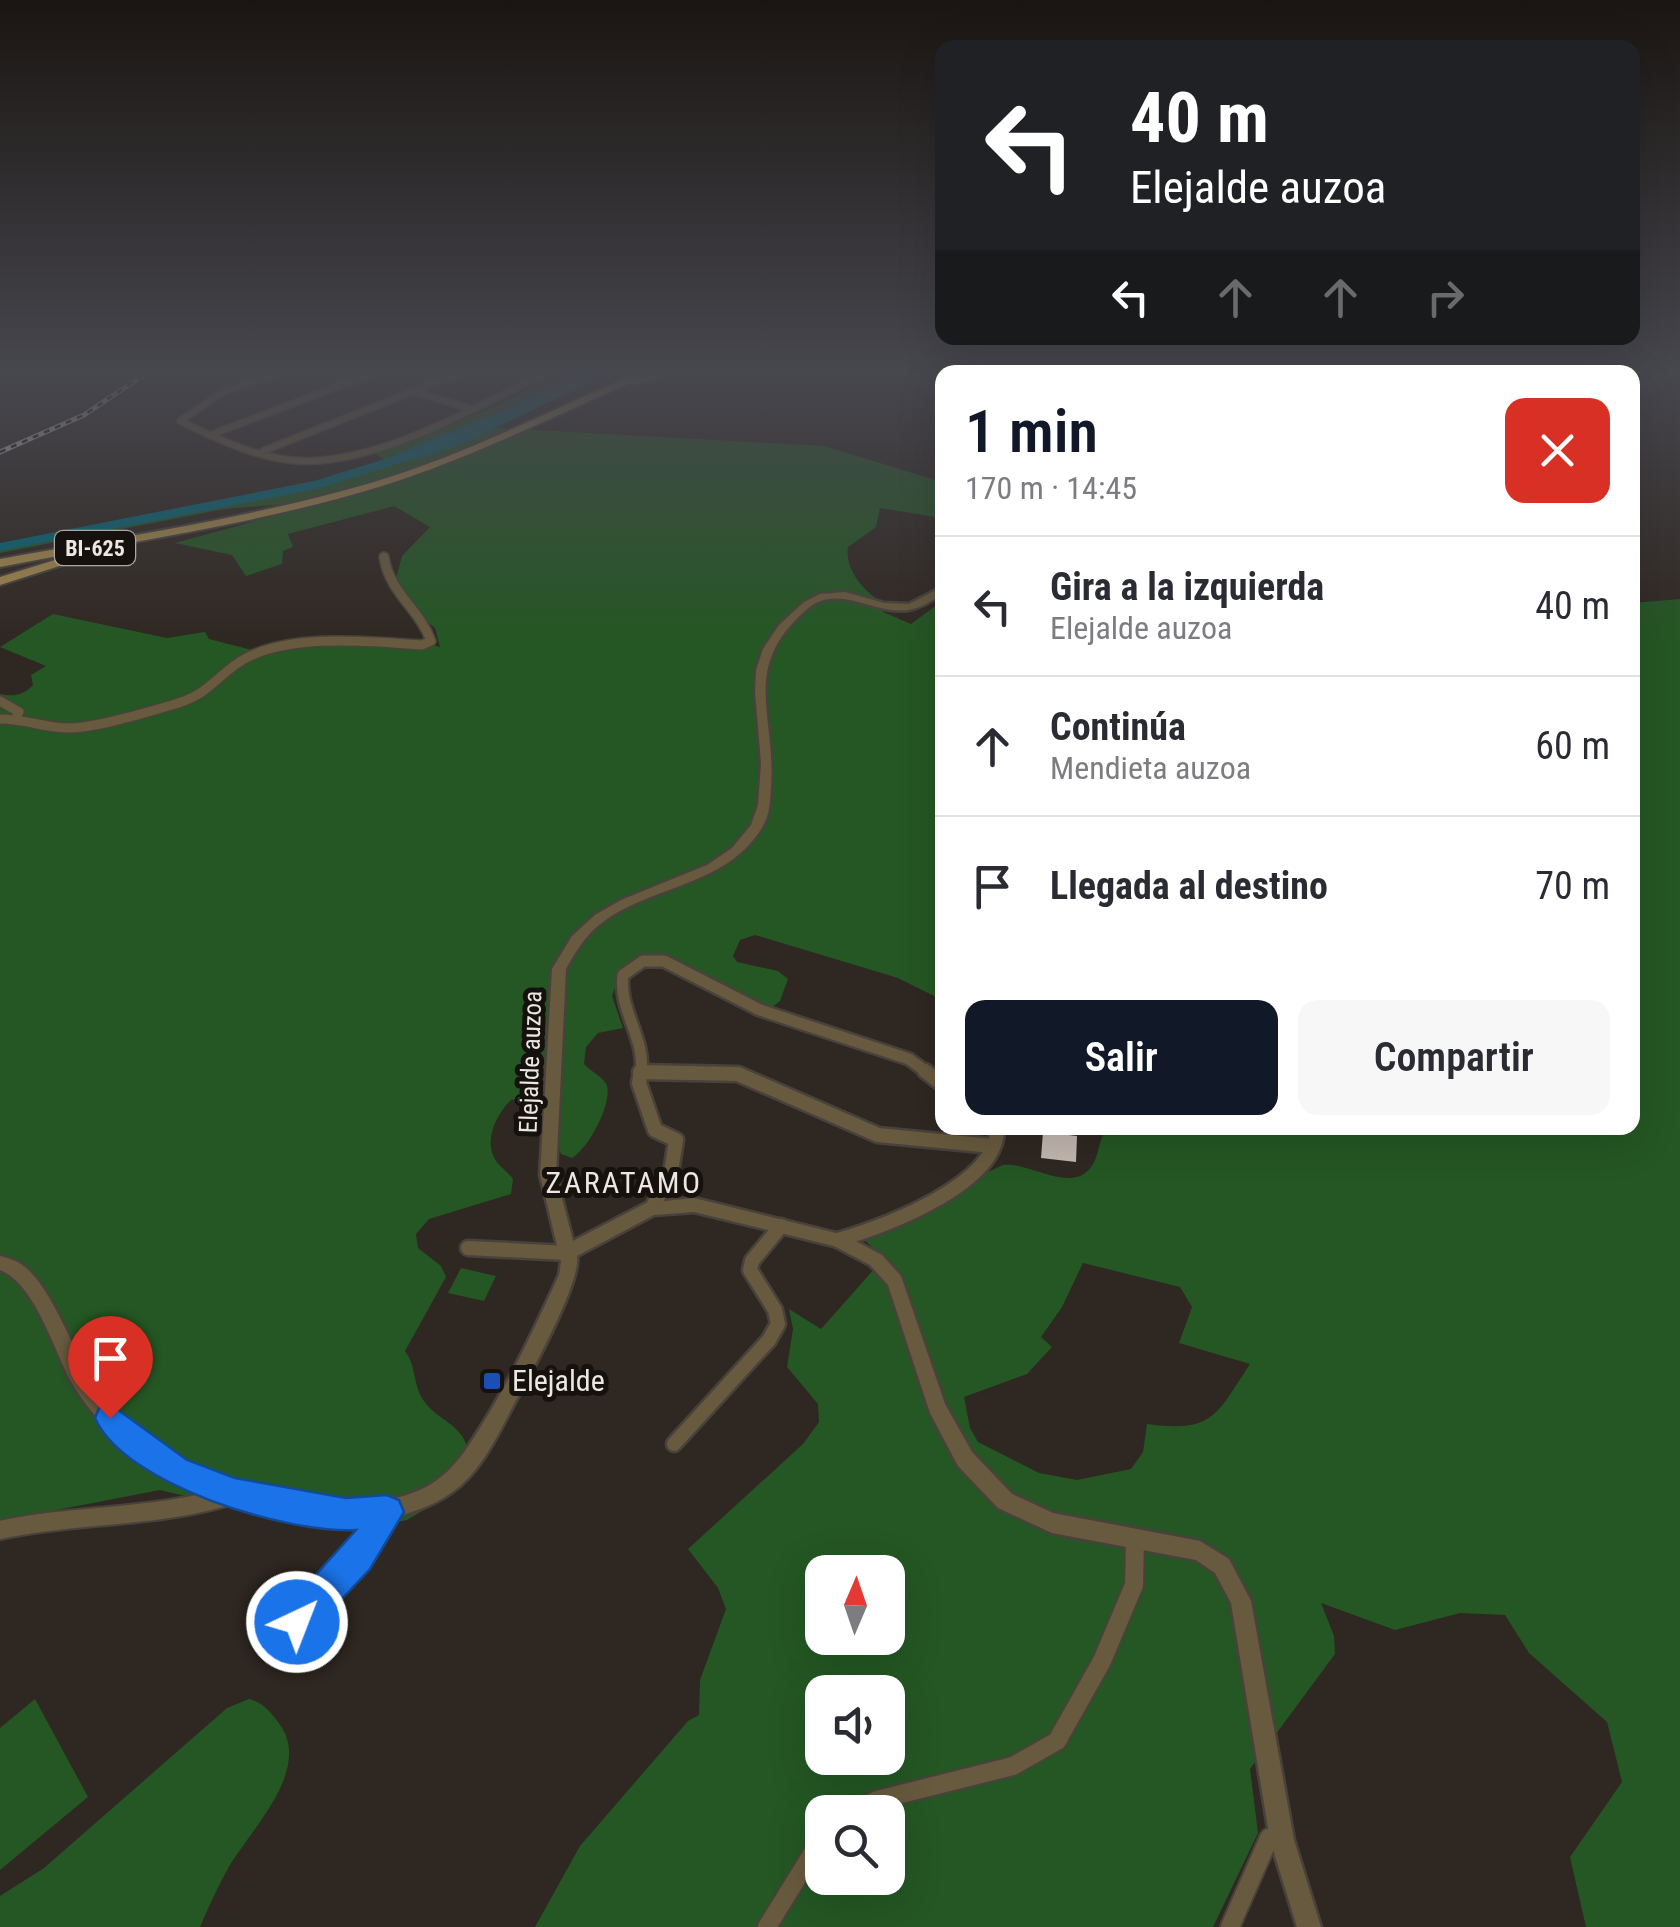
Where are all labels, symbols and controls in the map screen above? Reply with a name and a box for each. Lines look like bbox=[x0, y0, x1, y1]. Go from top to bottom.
text: 40 m bbox=[1130, 77, 1269, 159]
icon: left bbox=[965, 80, 1095, 210]
text: Elejalde auzoa bbox=[1130, 161, 1386, 214]
icon: left bbox=[1103, 270, 1158, 325]
icon: ahead bbox=[1208, 270, 1263, 325]
icon: ahead bbox=[1313, 270, 1368, 325]
icon: right bbox=[1418, 270, 1473, 325]
text: 1 min bbox=[965, 396, 1098, 467]
button: close bbox=[1505, 398, 1610, 503]
text: 170 m · 14:45 bbox=[965, 469, 1137, 507]
road number: BI-625 bbox=[55, 531, 135, 565]
text: Gira a la izquierda bbox=[1050, 565, 1324, 609]
icon: left bbox=[965, 579, 1020, 634]
text: 40 m bbox=[1535, 584, 1610, 628]
text: Elejalde auzoa bbox=[1050, 609, 1232, 647]
text: Continúa bbox=[1050, 705, 1186, 749]
icon: ahead bbox=[965, 719, 1020, 774]
text: 60 m bbox=[1535, 724, 1610, 768]
text: Mendieta auzoa bbox=[1050, 749, 1251, 787]
icon: arrive bbox=[965, 859, 1020, 914]
text: Llegada al destino bbox=[1050, 864, 1328, 908]
text: 70 m bbox=[1535, 864, 1610, 908]
street label: Elejalde auzoa bbox=[514, 990, 547, 1134]
button: Salir bbox=[965, 1000, 1278, 1115]
button: Compartir bbox=[1298, 1000, 1610, 1115]
district label: ZARATAMO bbox=[546, 1165, 702, 1200]
pin bbox=[68, 1316, 153, 1419]
icon: arrive bbox=[83, 1331, 138, 1386]
place label: Elejalde bbox=[512, 1363, 605, 1398]
marker: Elejalde bbox=[481, 1370, 503, 1392]
north arrow bbox=[805, 1555, 905, 1655]
map controls bbox=[805, 1555, 905, 1895]
position arrow bbox=[245, 1570, 349, 1674]
button: sound bbox=[805, 1675, 905, 1775]
button: search bbox=[805, 1795, 905, 1895]

